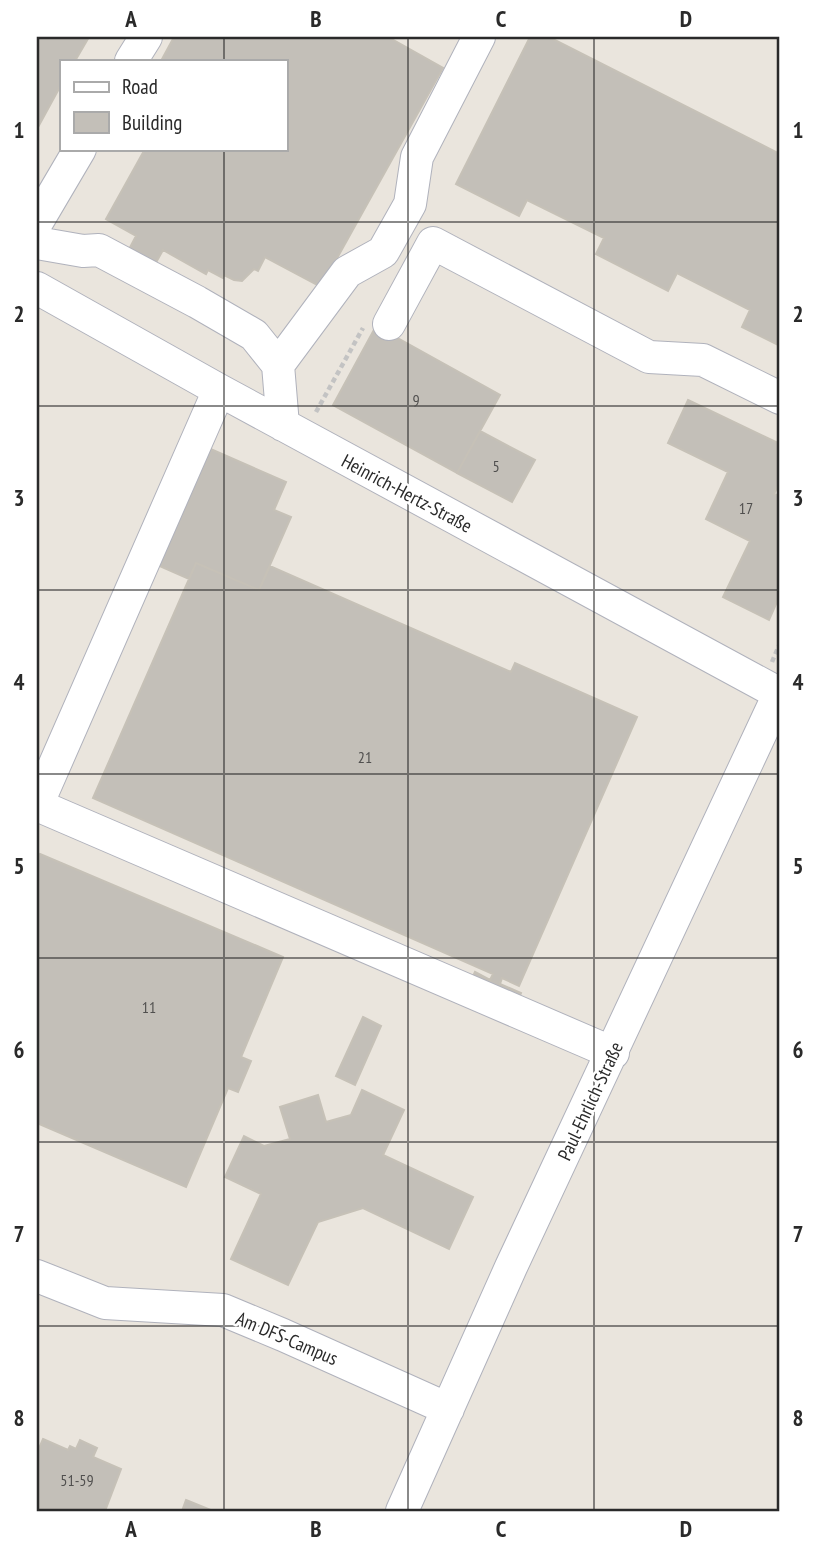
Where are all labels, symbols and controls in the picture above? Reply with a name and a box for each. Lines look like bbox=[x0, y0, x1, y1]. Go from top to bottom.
text: A bbox=[124, 4, 137, 33]
text: B bbox=[310, 4, 322, 33]
text: C bbox=[496, 4, 507, 33]
text: D bbox=[680, 4, 692, 33]
legend bbox=[60, 60, 287, 150]
text: Road bbox=[122, 73, 158, 100]
text: Building bbox=[122, 109, 182, 136]
text: 1 bbox=[14, 115, 25, 144]
text: 1 bbox=[793, 115, 804, 144]
text: 2 bbox=[14, 299, 25, 328]
text: 2 bbox=[793, 299, 804, 328]
house number: 9 bbox=[412, 390, 420, 410]
street label: Heinrich-Hertz-Straße bbox=[338, 448, 477, 538]
house number: 5 bbox=[492, 456, 500, 476]
text: 3 bbox=[14, 483, 25, 512]
text: 3 bbox=[793, 483, 804, 512]
house number: 17 bbox=[739, 498, 753, 518]
text: 4 bbox=[14, 667, 25, 696]
text: 4 bbox=[793, 667, 804, 696]
house number: 21 bbox=[358, 747, 372, 767]
text: 5 bbox=[14, 851, 25, 880]
text: 5 bbox=[793, 851, 804, 880]
house number: 11 bbox=[142, 997, 156, 1017]
text: 6 bbox=[14, 1035, 25, 1064]
text: 6 bbox=[793, 1035, 804, 1064]
street label: Paul-Ehrlich-Straße bbox=[552, 1038, 628, 1164]
text: 7 bbox=[14, 1219, 25, 1248]
text: 7 bbox=[793, 1219, 804, 1248]
street label: Am DFS-Campus bbox=[232, 1306, 342, 1370]
text: 8 bbox=[14, 1403, 25, 1432]
text: 8 bbox=[793, 1403, 804, 1432]
house number: 51-59 bbox=[60, 1470, 94, 1490]
text: A bbox=[124, 1514, 137, 1543]
text: B bbox=[310, 1514, 322, 1543]
text: C bbox=[496, 1514, 507, 1543]
text: D bbox=[680, 1514, 692, 1543]

